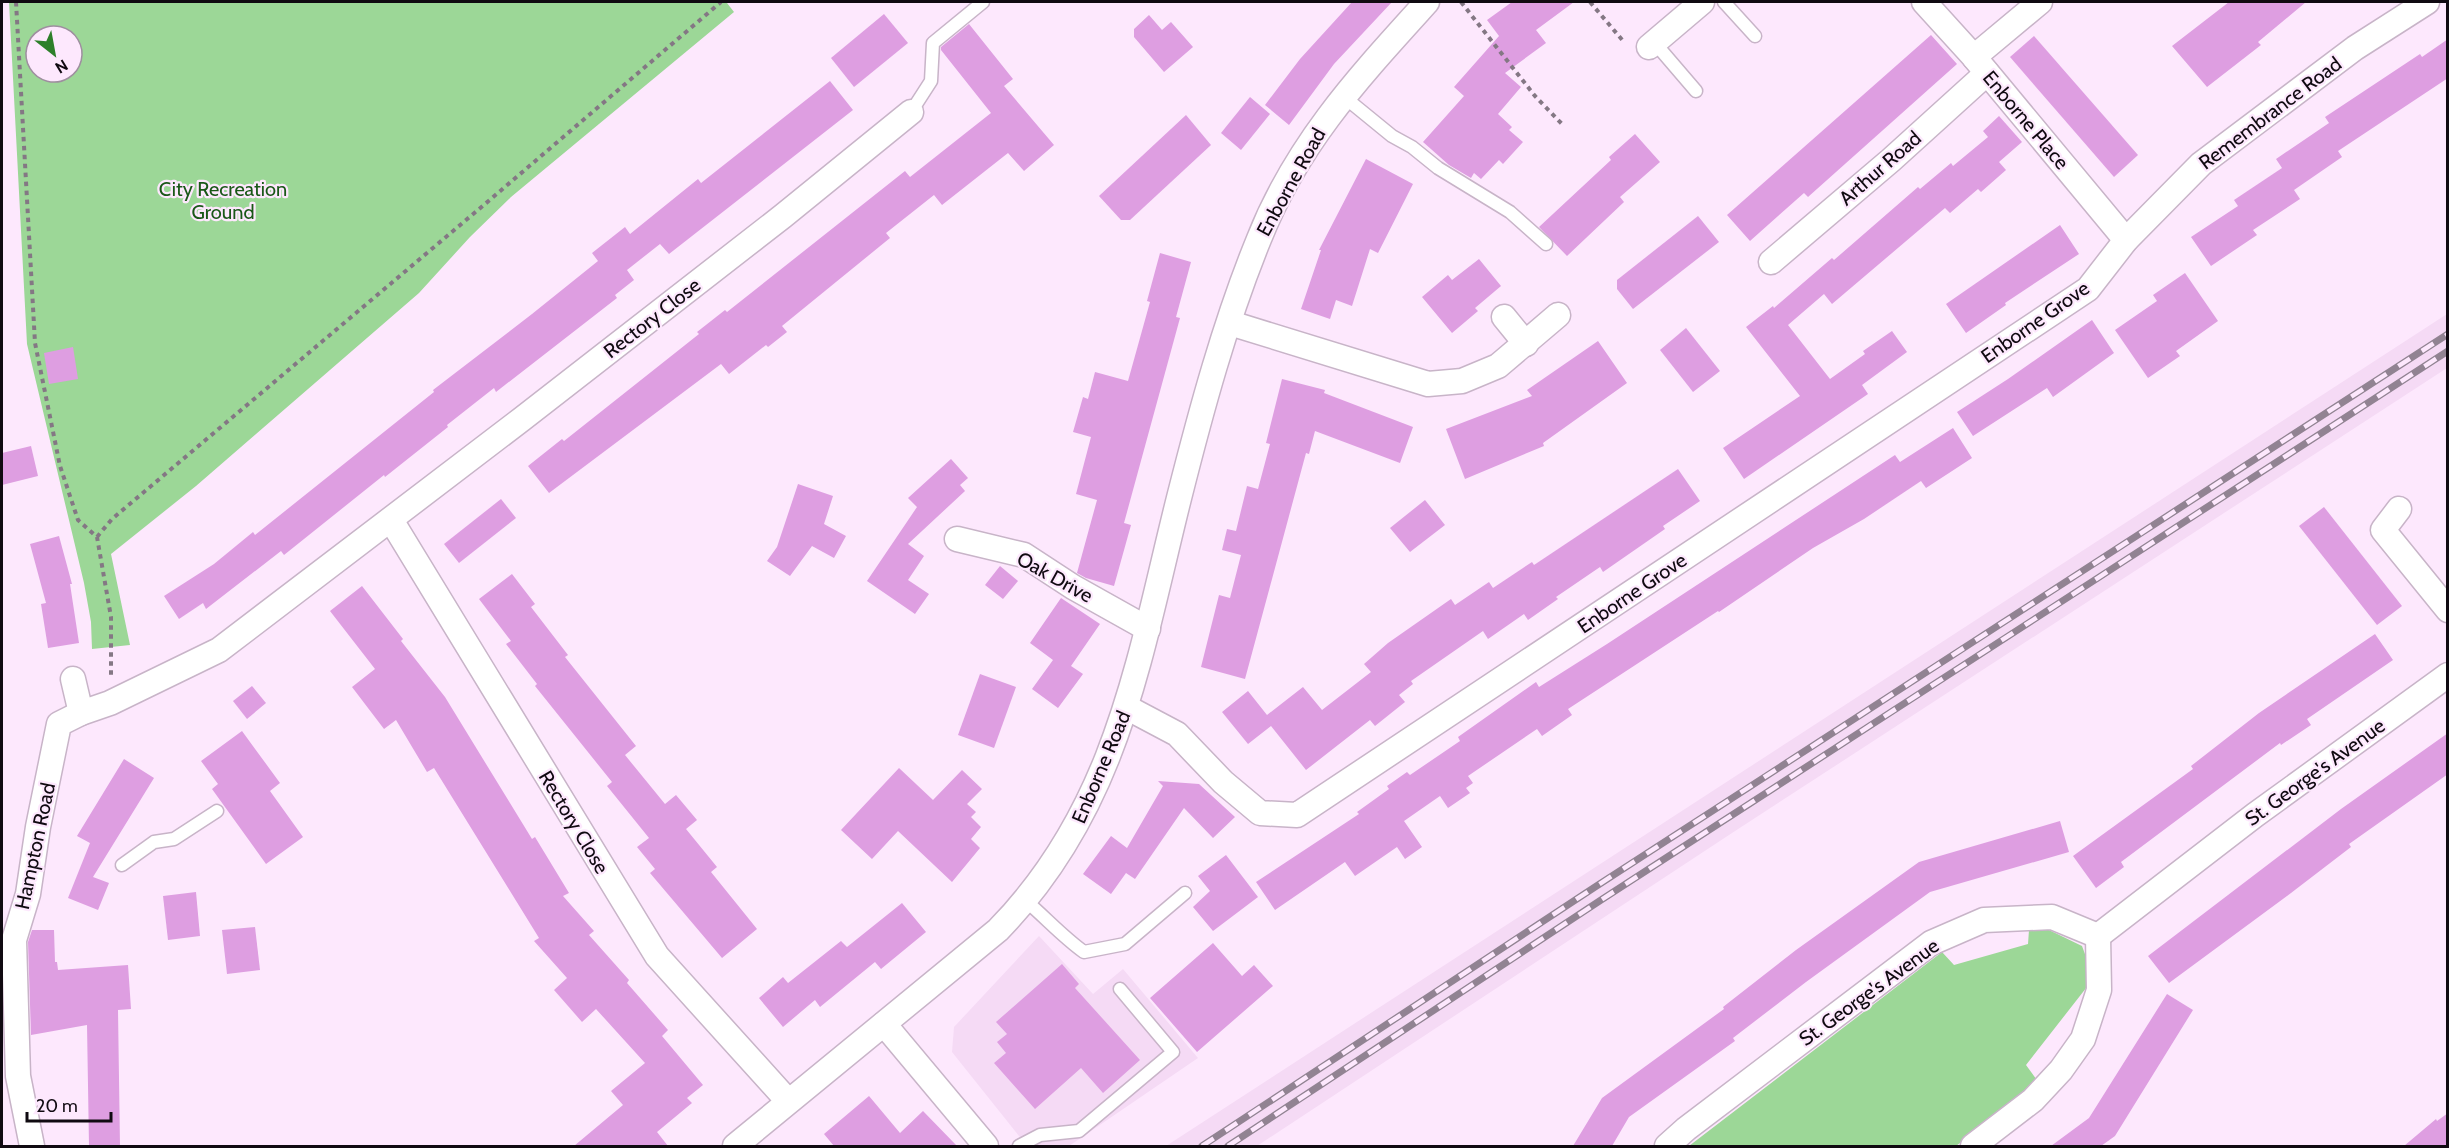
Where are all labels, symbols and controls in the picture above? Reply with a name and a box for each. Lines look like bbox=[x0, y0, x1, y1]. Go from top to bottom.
north arrow bbox=[24, 24, 84, 84]
street label: Remembrance Road bbox=[2194, 52, 2346, 174]
text: N bbox=[52, 55, 71, 77]
street label: Enborne Place bbox=[1978, 66, 2074, 174]
street label: Enborne Road bbox=[1251, 124, 1331, 240]
street label: Arthur Road bbox=[1834, 126, 1926, 210]
park label: City Recreation Ground bbox=[159, 177, 287, 224]
street label: Rectory Close bbox=[599, 273, 705, 363]
street label: Enborne Grove bbox=[1976, 276, 2094, 368]
street label: Oak Drive bbox=[1013, 546, 1097, 608]
street label: Enborne Grove bbox=[1573, 548, 1691, 638]
street label: Enborne Road bbox=[1067, 707, 1135, 827]
street label: St. George's Avenue bbox=[2240, 713, 2390, 831]
street label: Rectory Close bbox=[534, 766, 614, 878]
street label: Hampton Road bbox=[10, 781, 60, 911]
street label: St. George's Avenue bbox=[1794, 933, 1944, 1051]
scale bar bbox=[27, 1085, 111, 1123]
text: 20 m bbox=[36, 1095, 78, 1117]

